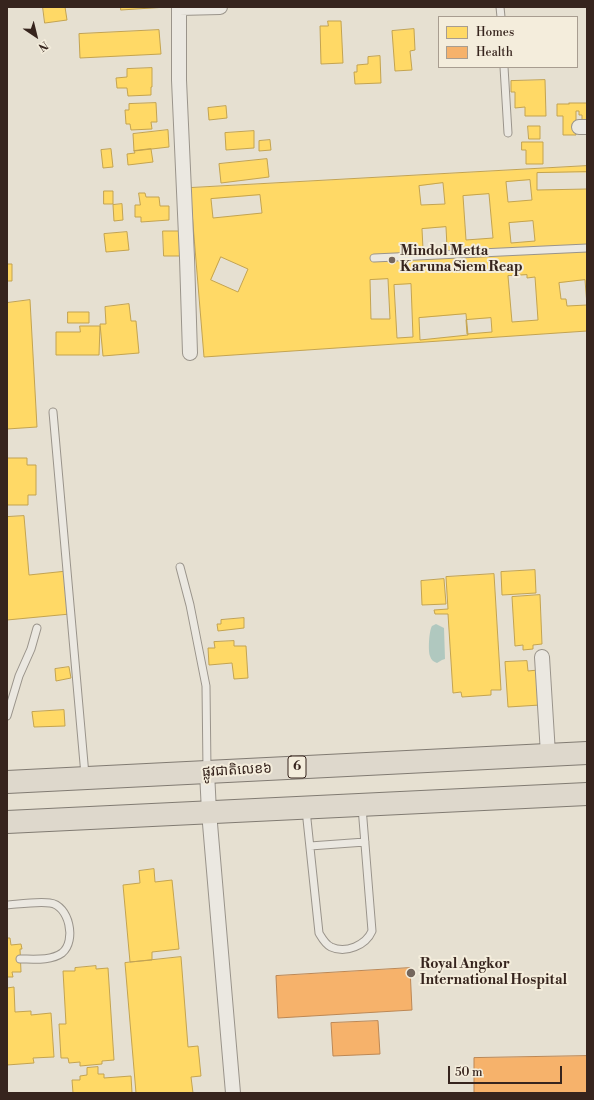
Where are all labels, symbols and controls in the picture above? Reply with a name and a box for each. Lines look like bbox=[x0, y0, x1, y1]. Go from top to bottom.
north arrow bbox=[16, 16, 56, 56]
legend bbox=[438, 16, 578, 68]
text: Homes bbox=[476, 25, 514, 40]
text: N bbox=[35, 38, 50, 54]
text: Health bbox=[476, 45, 513, 60]
place label: Mindol Metta Karuna Siem Reap bbox=[400, 244, 523, 276]
marker: Mindol Metta Karuna Siem Reap bbox=[387, 255, 397, 265]
road number: 6 bbox=[288, 756, 306, 778]
street label: ផ្លូវជាតិលេខ៦ bbox=[202, 761, 272, 781]
place label: Royal Angkor International Hospital bbox=[420, 957, 567, 990]
marker: Royal Angkor International Hospital bbox=[405, 967, 417, 979]
scale bar bbox=[450, 1058, 564, 1084]
text: 50 m bbox=[455, 1065, 483, 1080]

